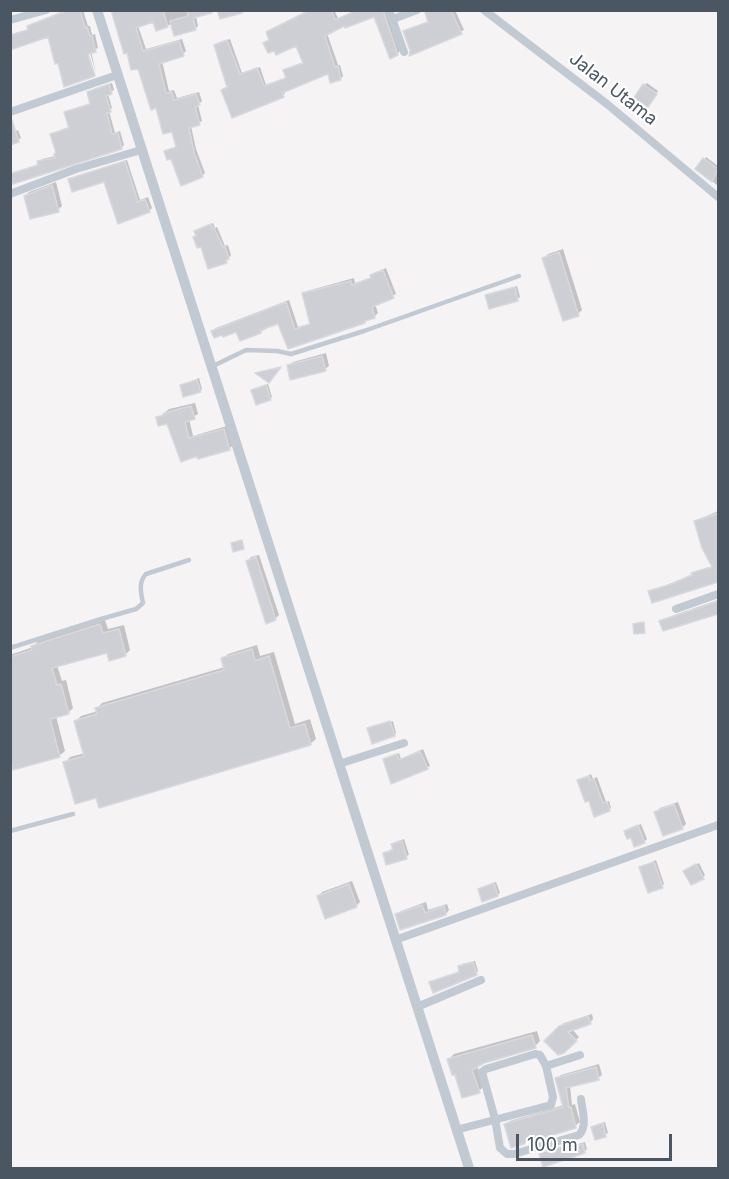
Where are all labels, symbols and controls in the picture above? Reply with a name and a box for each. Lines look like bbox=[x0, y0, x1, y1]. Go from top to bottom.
street label: Jalan Utama bbox=[565, 48, 661, 130]
scale bar bbox=[519, 1122, 675, 1160]
text: 100 m bbox=[527, 1134, 578, 1155]

